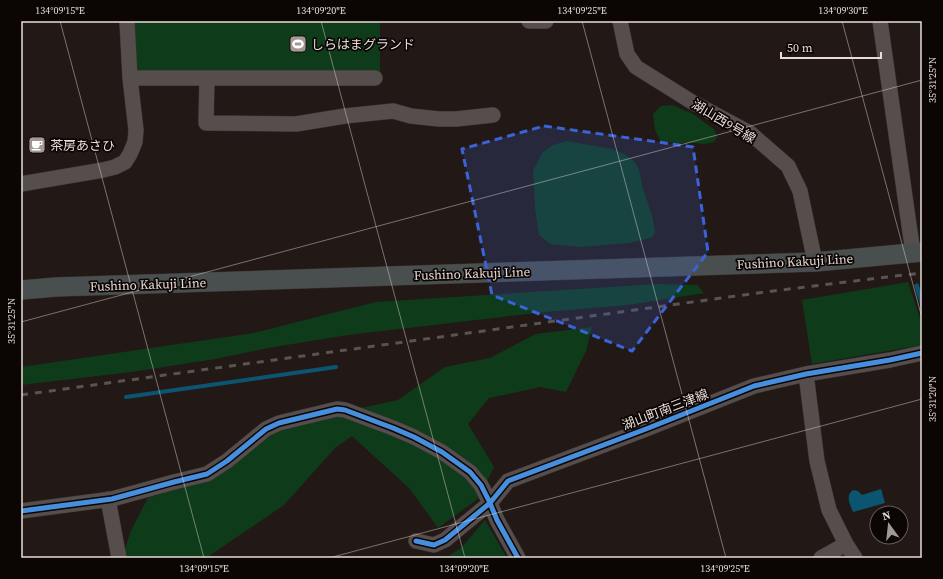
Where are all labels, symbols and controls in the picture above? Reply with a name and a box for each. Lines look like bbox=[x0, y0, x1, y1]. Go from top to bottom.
text: 134°09'15"E bbox=[35, 4, 85, 17]
text: 134°09'20"E bbox=[296, 4, 346, 17]
text: 134°09'25"E bbox=[557, 4, 607, 17]
text: 134°09'30"E bbox=[818, 4, 868, 17]
sports icon: しらはまグランド bbox=[288, 34, 308, 54]
scale bar bbox=[781, 34, 881, 60]
place label: しらはまグランド bbox=[311, 36, 415, 53]
text: 50 m bbox=[787, 40, 813, 56]
text: 35°31'25"N bbox=[926, 57, 939, 103]
street label: 湖山西9号線 bbox=[689, 96, 759, 147]
cafe icon: 茶房あさひ bbox=[27, 135, 47, 155]
place label: 茶房あさひ bbox=[50, 137, 115, 154]
street label: Fushino Kakuji Line bbox=[736, 250, 854, 273]
street label: Fushino Kakuji Line bbox=[414, 263, 531, 284]
street label: Fushino Kakuji Line bbox=[90, 274, 207, 295]
text: 35°31'25"N bbox=[5, 298, 18, 344]
text: 35°31'20"N bbox=[926, 376, 939, 422]
street label: 湖山町南三津線 bbox=[620, 385, 711, 434]
north arrow bbox=[869, 505, 909, 545]
text: N bbox=[881, 508, 892, 524]
text: 134°09'15"E bbox=[179, 562, 229, 575]
text: 134°09'20"E bbox=[439, 562, 489, 575]
text: 134°09'25"E bbox=[700, 562, 750, 575]

